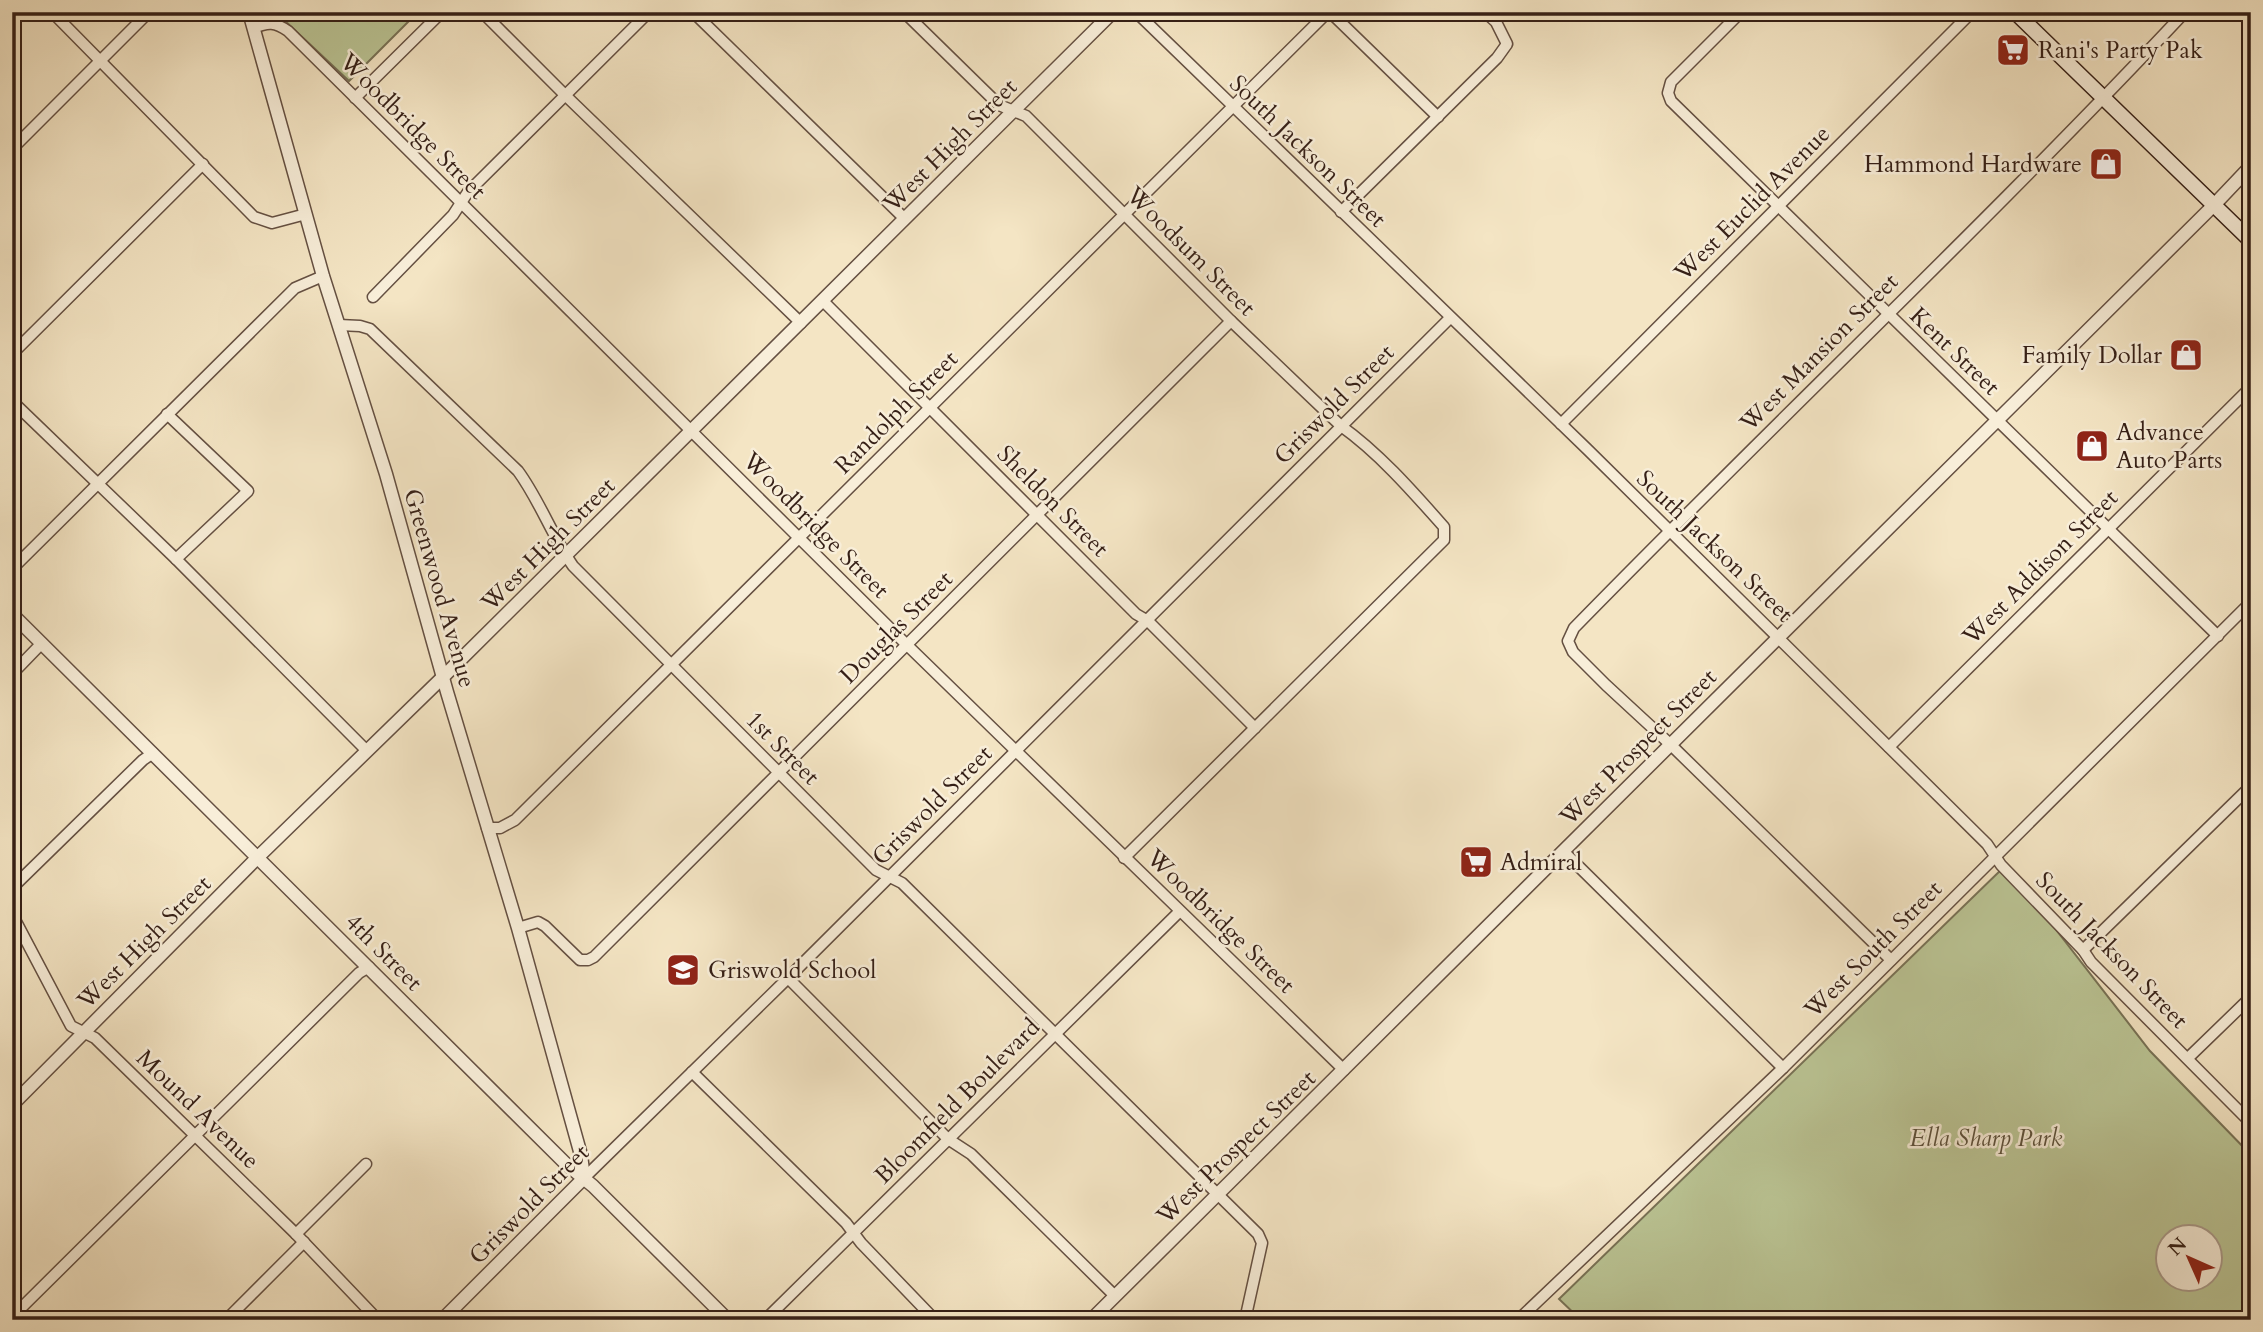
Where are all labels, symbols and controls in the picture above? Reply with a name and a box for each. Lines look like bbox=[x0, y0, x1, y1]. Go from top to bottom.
supermarket icon: Rani's Party Pak bbox=[1994, 31, 2032, 69]
place label: Rani's Party Pak bbox=[2038, 34, 2203, 67]
street label: Woodbridge Street bbox=[331, 45, 494, 207]
street label: South Jackson Street bbox=[1222, 68, 1394, 235]
street label: West High Street bbox=[875, 71, 1025, 220]
street label: West Euclid Avenue bbox=[1666, 118, 1838, 289]
shop icon: Hammond Hardware bbox=[2087, 145, 2125, 183]
place label: Hammond Hardware bbox=[1864, 148, 2082, 181]
street label: Woodsum Street bbox=[1118, 179, 1263, 324]
street label: West Mansion Street bbox=[1732, 266, 1906, 440]
street label: Kent Street bbox=[1902, 300, 2007, 403]
shop icon: Family Dollar bbox=[2167, 336, 2205, 374]
street label: Griswold Street bbox=[1267, 337, 1402, 472]
place label: Family Dollar bbox=[2022, 339, 2162, 372]
street label: Randolph Street bbox=[827, 343, 966, 482]
place label: Advance Auto Parts bbox=[2116, 416, 2222, 477]
shop icon: Advance Auto Parts bbox=[2073, 427, 2111, 465]
street label: Sheldon Street bbox=[989, 438, 1116, 565]
street label: Woodbridge Street bbox=[734, 444, 897, 606]
street label: South Jackson Street bbox=[1629, 463, 1801, 630]
street label: West High Street bbox=[473, 470, 623, 619]
street label: West Addison Street bbox=[1955, 482, 2126, 653]
street label: Greenwood Avenue bbox=[395, 485, 484, 691]
street label: Douglas Street bbox=[832, 563, 961, 691]
street label: West Prospect Street bbox=[1552, 661, 1724, 834]
street label: 1st Street bbox=[738, 704, 827, 793]
street label: Griswold Street bbox=[865, 738, 1000, 873]
street label: Woodbridge Street bbox=[1138, 841, 1303, 1001]
supermarket icon: Admiral bbox=[1457, 843, 1495, 881]
place label: Admiral bbox=[1500, 846, 1582, 879]
street label: South Jackson Street bbox=[2028, 865, 2196, 1036]
street label: West High Street bbox=[69, 868, 219, 1017]
street label: West South Street bbox=[1796, 873, 1950, 1026]
street label: 4th Street bbox=[338, 906, 430, 999]
school or university icon: Griswold School bbox=[664, 951, 702, 989]
place label: Griswold School bbox=[708, 954, 876, 987]
street label: Bloomfield Boulevard bbox=[867, 1011, 1048, 1191]
street label: Mound Avenue bbox=[129, 1042, 266, 1177]
street label: West Prospect Street bbox=[1149, 1062, 1324, 1233]
park label: Ella Sharp Park bbox=[1910, 1122, 2062, 1155]
street label: Griswold Street bbox=[462, 1137, 597, 1272]
north arrow bbox=[2154, 1224, 2224, 1294]
text: N bbox=[2163, 1231, 2193, 1262]

